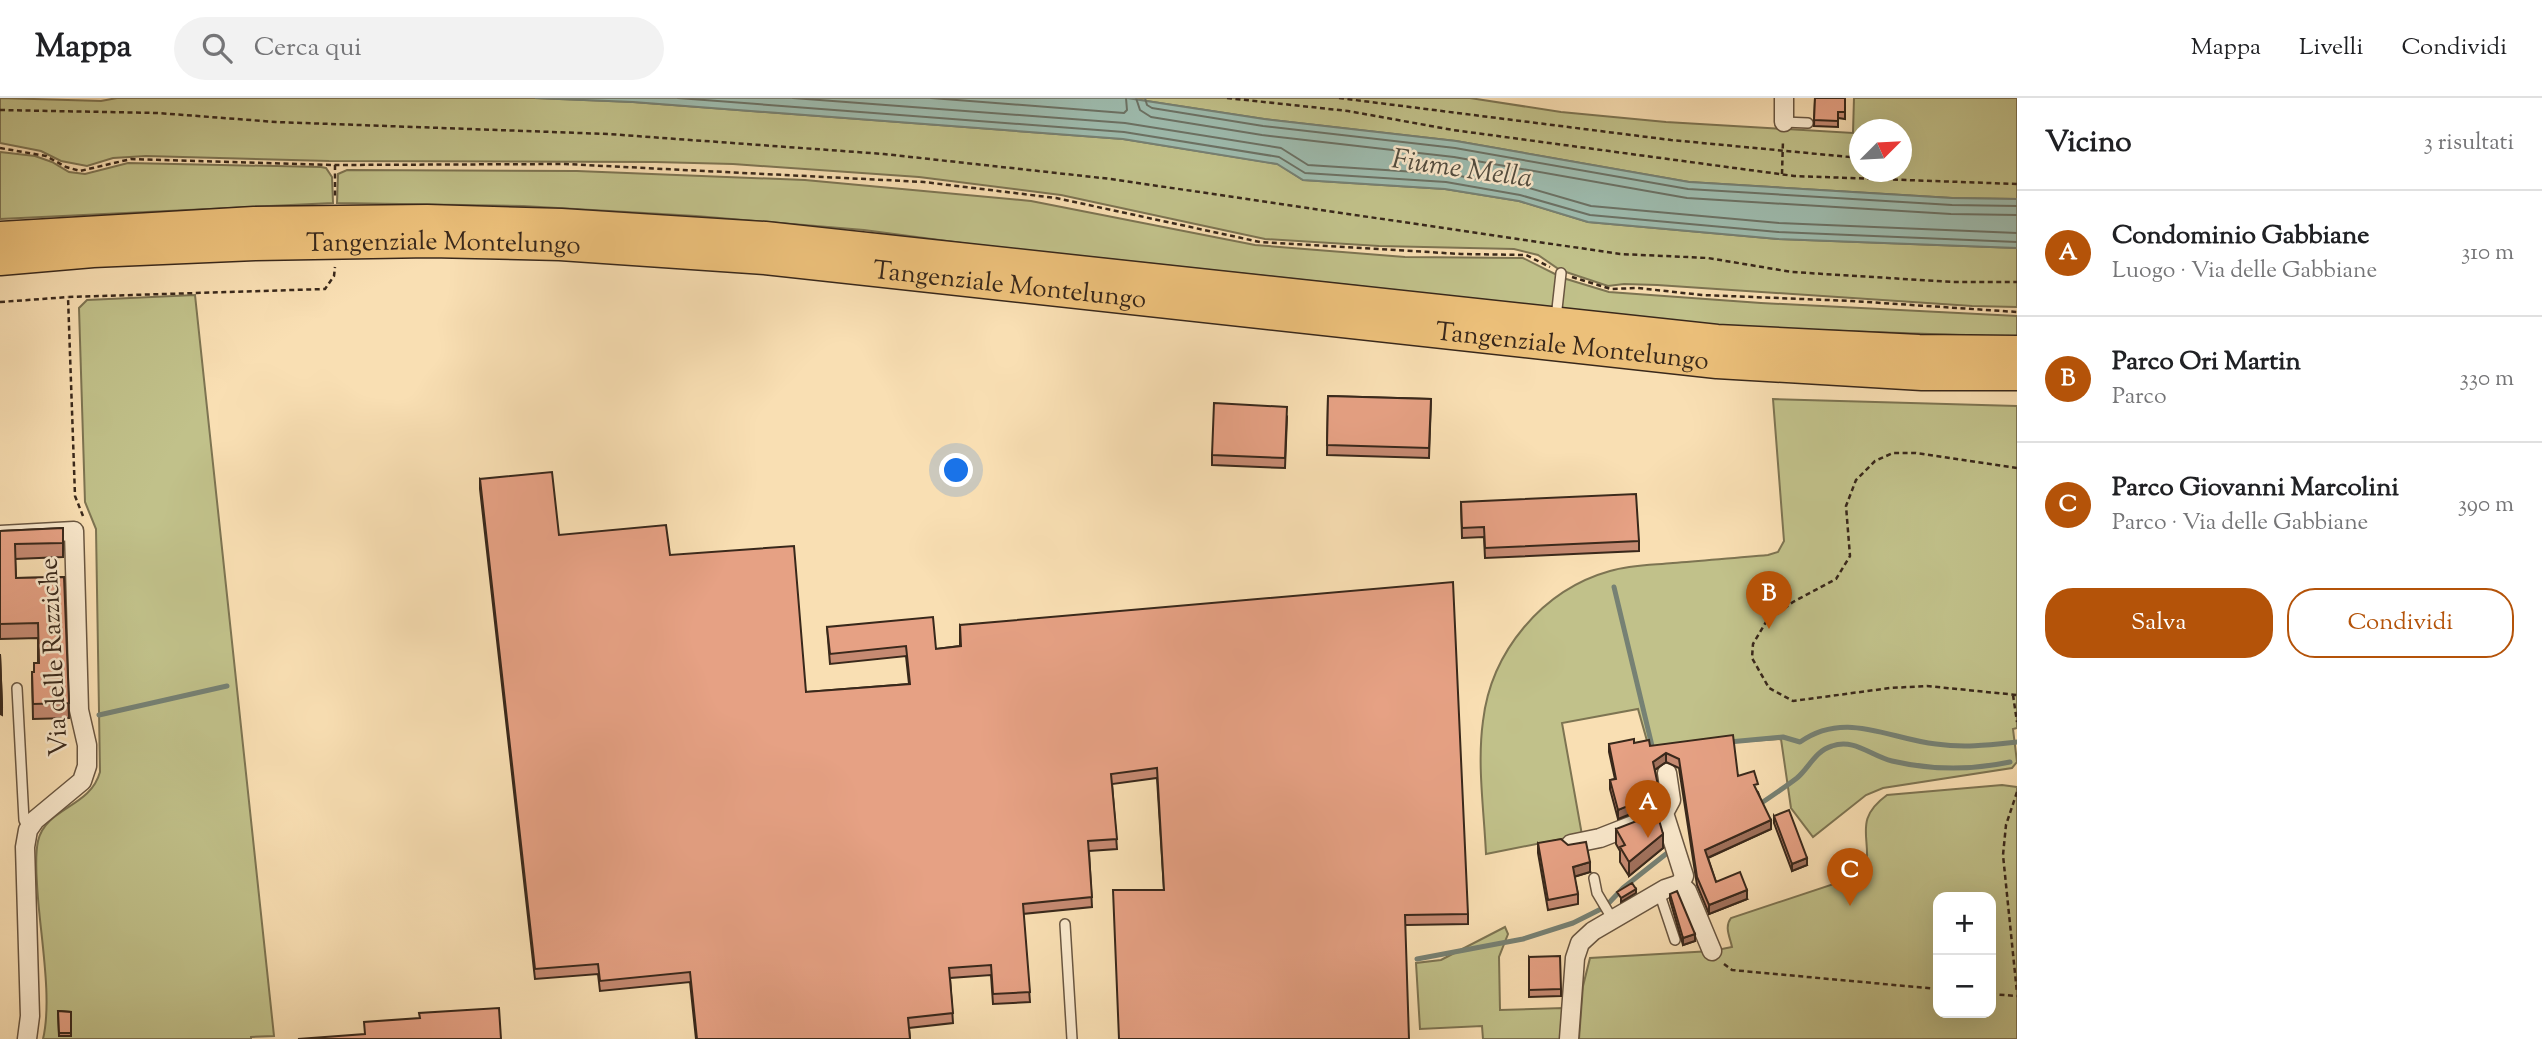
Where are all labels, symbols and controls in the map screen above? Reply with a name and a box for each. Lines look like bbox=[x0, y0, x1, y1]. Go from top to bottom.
search box bbox=[174, 17, 664, 80]
text: Mappa bbox=[35, 24, 132, 72]
icon: search bbox=[198, 29, 236, 67]
text: Cerca qui bbox=[254, 30, 362, 67]
text: Mappa bbox=[2191, 31, 2261, 65]
text: Livelli bbox=[2299, 31, 2363, 65]
text: Condividi bbox=[2401, 31, 2507, 65]
north arrow bbox=[1849, 119, 1912, 182]
text: Vicino bbox=[2045, 122, 2132, 165]
text: 3 risultati bbox=[2424, 127, 2514, 160]
water label: Fiume Mella bbox=[1389, 140, 1535, 200]
text: Condominio Gabbiane bbox=[2112, 218, 2369, 255]
street label: Tangenziale Montelungo bbox=[306, 223, 582, 265]
text: A bbox=[2059, 237, 2077, 270]
text: 310 m bbox=[2461, 237, 2514, 270]
street label: Tangenziale Montelungo bbox=[871, 252, 1148, 319]
text: Luogo · Via delle Gabbiane bbox=[2112, 255, 2377, 288]
street label: Tangenziale Montelungo bbox=[1434, 314, 1711, 380]
text: Parco Ori Martin bbox=[2112, 344, 2301, 381]
text: B bbox=[2061, 363, 2075, 396]
text: 330 m bbox=[2460, 363, 2514, 396]
text: Parco bbox=[2112, 381, 2167, 414]
your location bbox=[939, 453, 973, 487]
text: Parco Giovanni Marcolini bbox=[2112, 470, 2399, 507]
text: C bbox=[2059, 489, 2077, 522]
text: 390 m bbox=[2458, 489, 2514, 522]
text: Parco · Via delle Gabbiane bbox=[2112, 507, 2368, 540]
street label: Via delle Razziche bbox=[31, 557, 79, 757]
pin: B bbox=[1746, 571, 1792, 629]
button: Salva bbox=[2045, 588, 2273, 658]
button: Condividi bbox=[2287, 588, 2514, 658]
pin: A bbox=[1625, 780, 1671, 838]
pin: C bbox=[1827, 848, 1873, 906]
map controls bbox=[1933, 892, 1996, 1018]
button: + bbox=[1933, 892, 1996, 955]
button: − bbox=[1933, 955, 1996, 1018]

